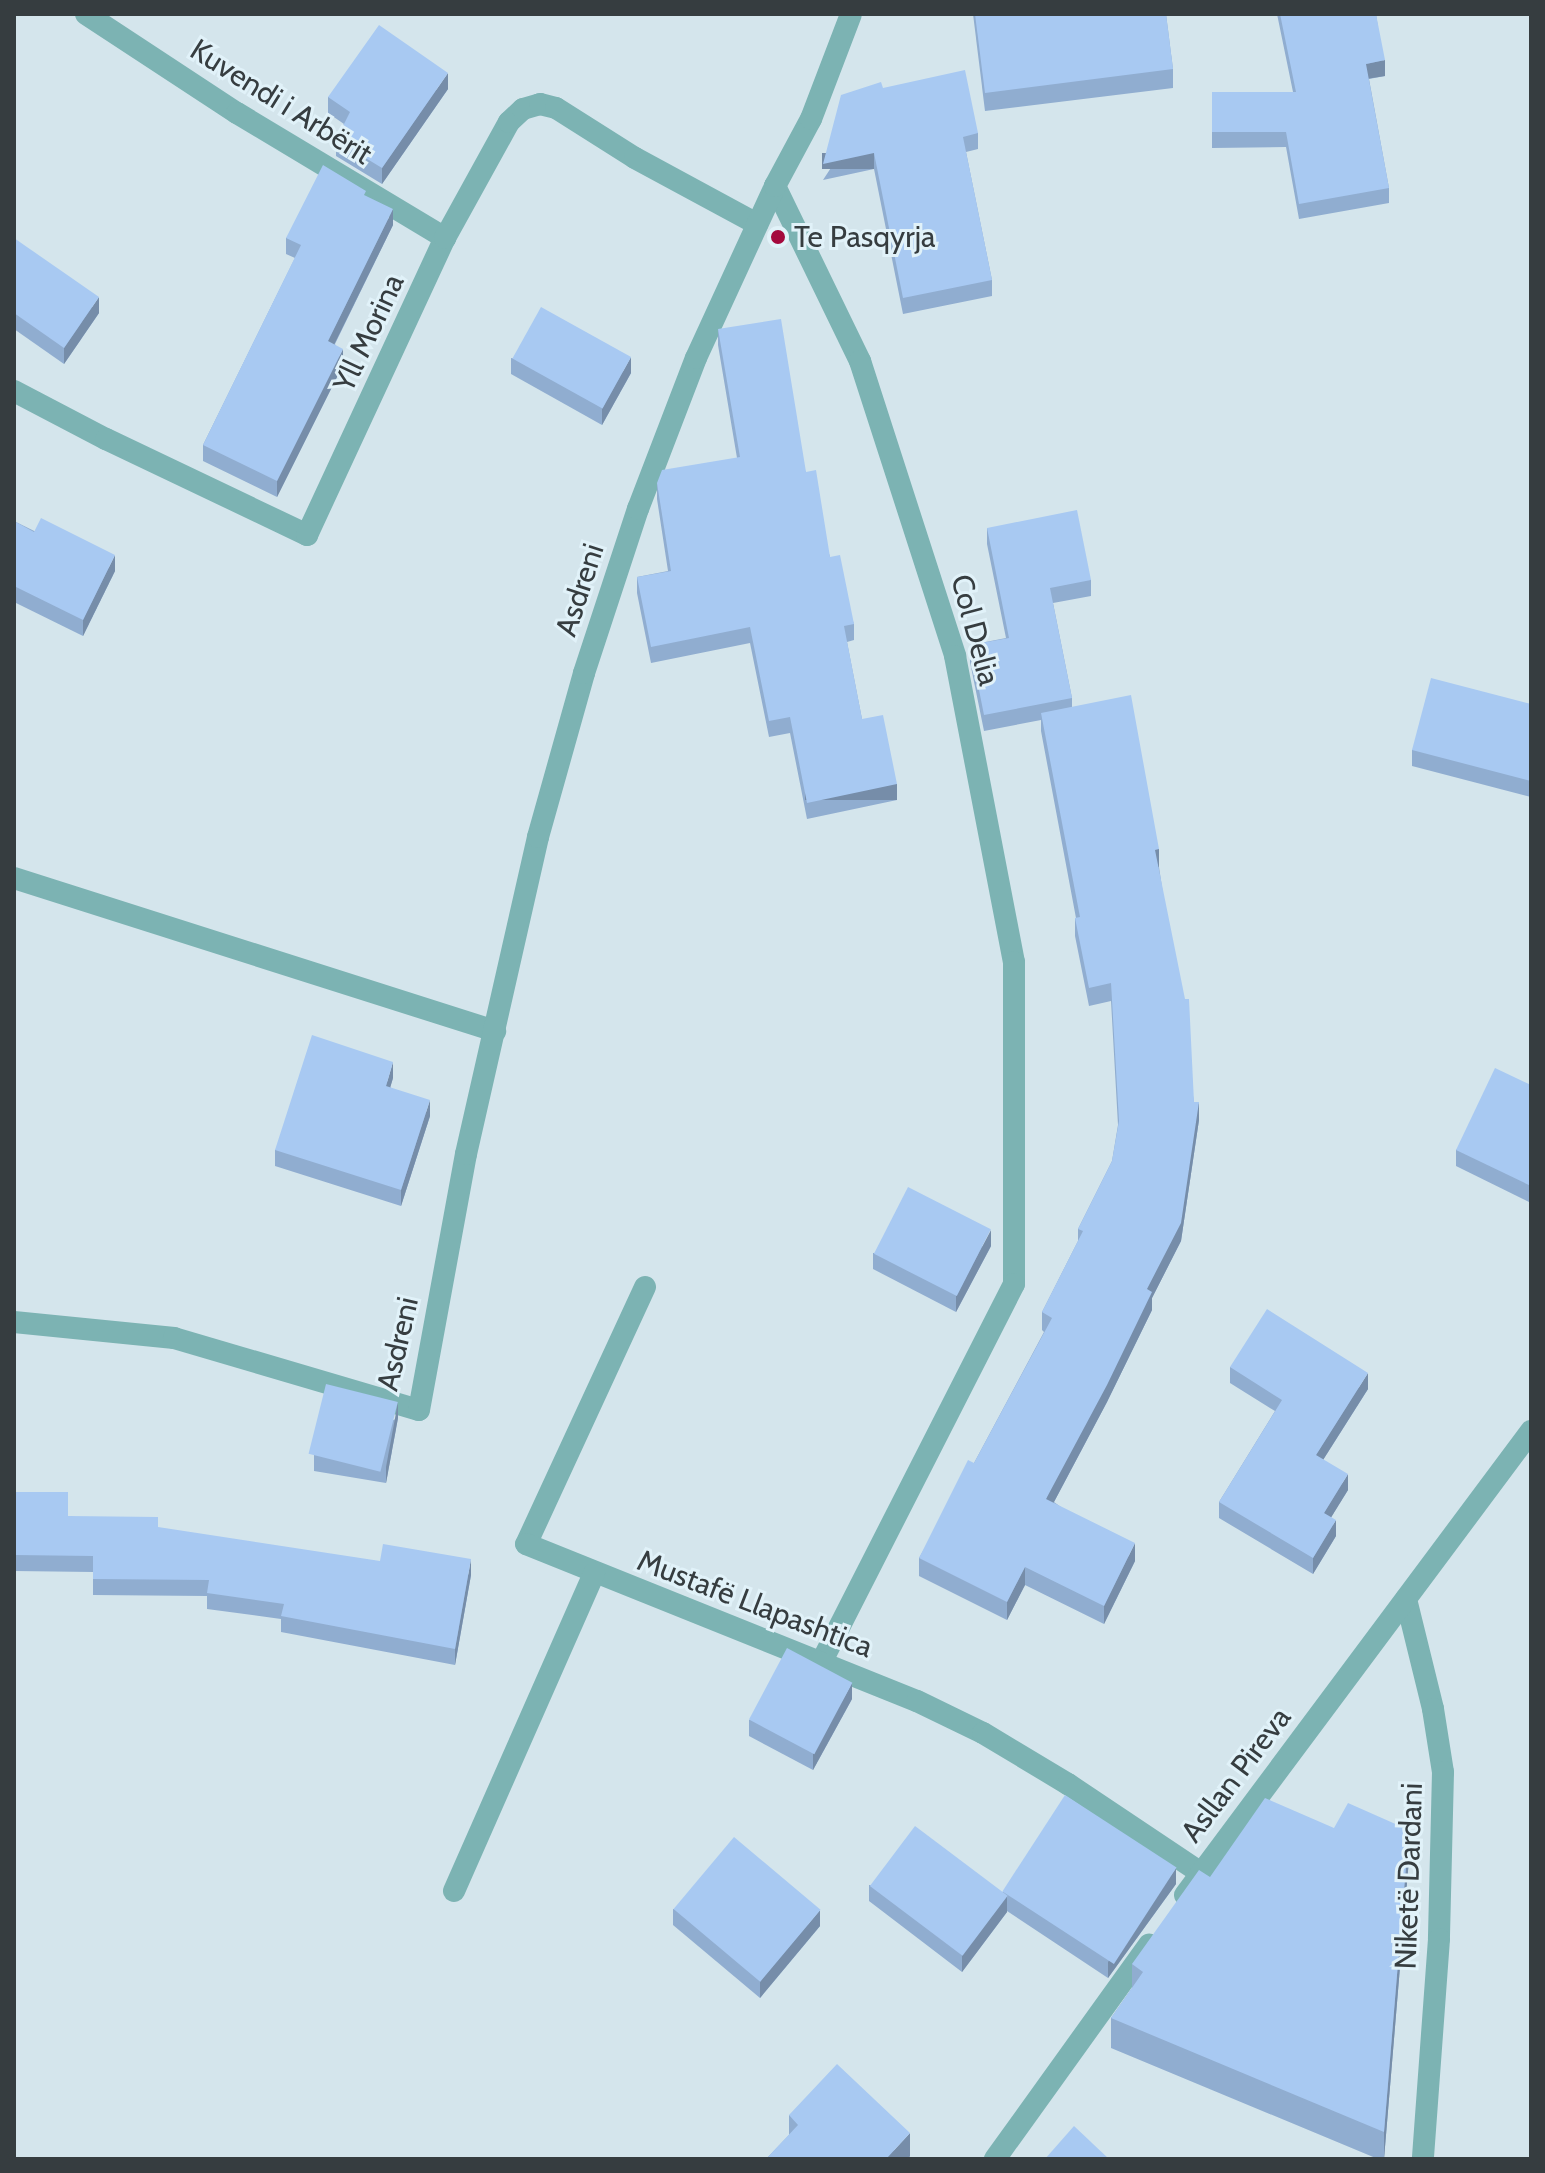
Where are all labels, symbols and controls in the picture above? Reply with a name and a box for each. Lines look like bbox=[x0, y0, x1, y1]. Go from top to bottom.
street label: Kuvendi i Arbërit bbox=[184, 32, 378, 172]
place label: Te Pasqyrja bbox=[794, 219, 935, 255]
marker: Te Pasqyrja bbox=[769, 228, 787, 246]
street label: Yll Morina bbox=[326, 269, 412, 397]
street label: Asdreni bbox=[548, 539, 612, 641]
street label: Col Delia bbox=[943, 571, 1007, 689]
street label: Asdreni bbox=[370, 1294, 426, 1394]
street label: Mustafë Llapashtica bbox=[632, 1543, 878, 1665]
street label: Asllan Pireva bbox=[1174, 1700, 1298, 1850]
street label: Niketë Dardani bbox=[1388, 1782, 1430, 1970]

